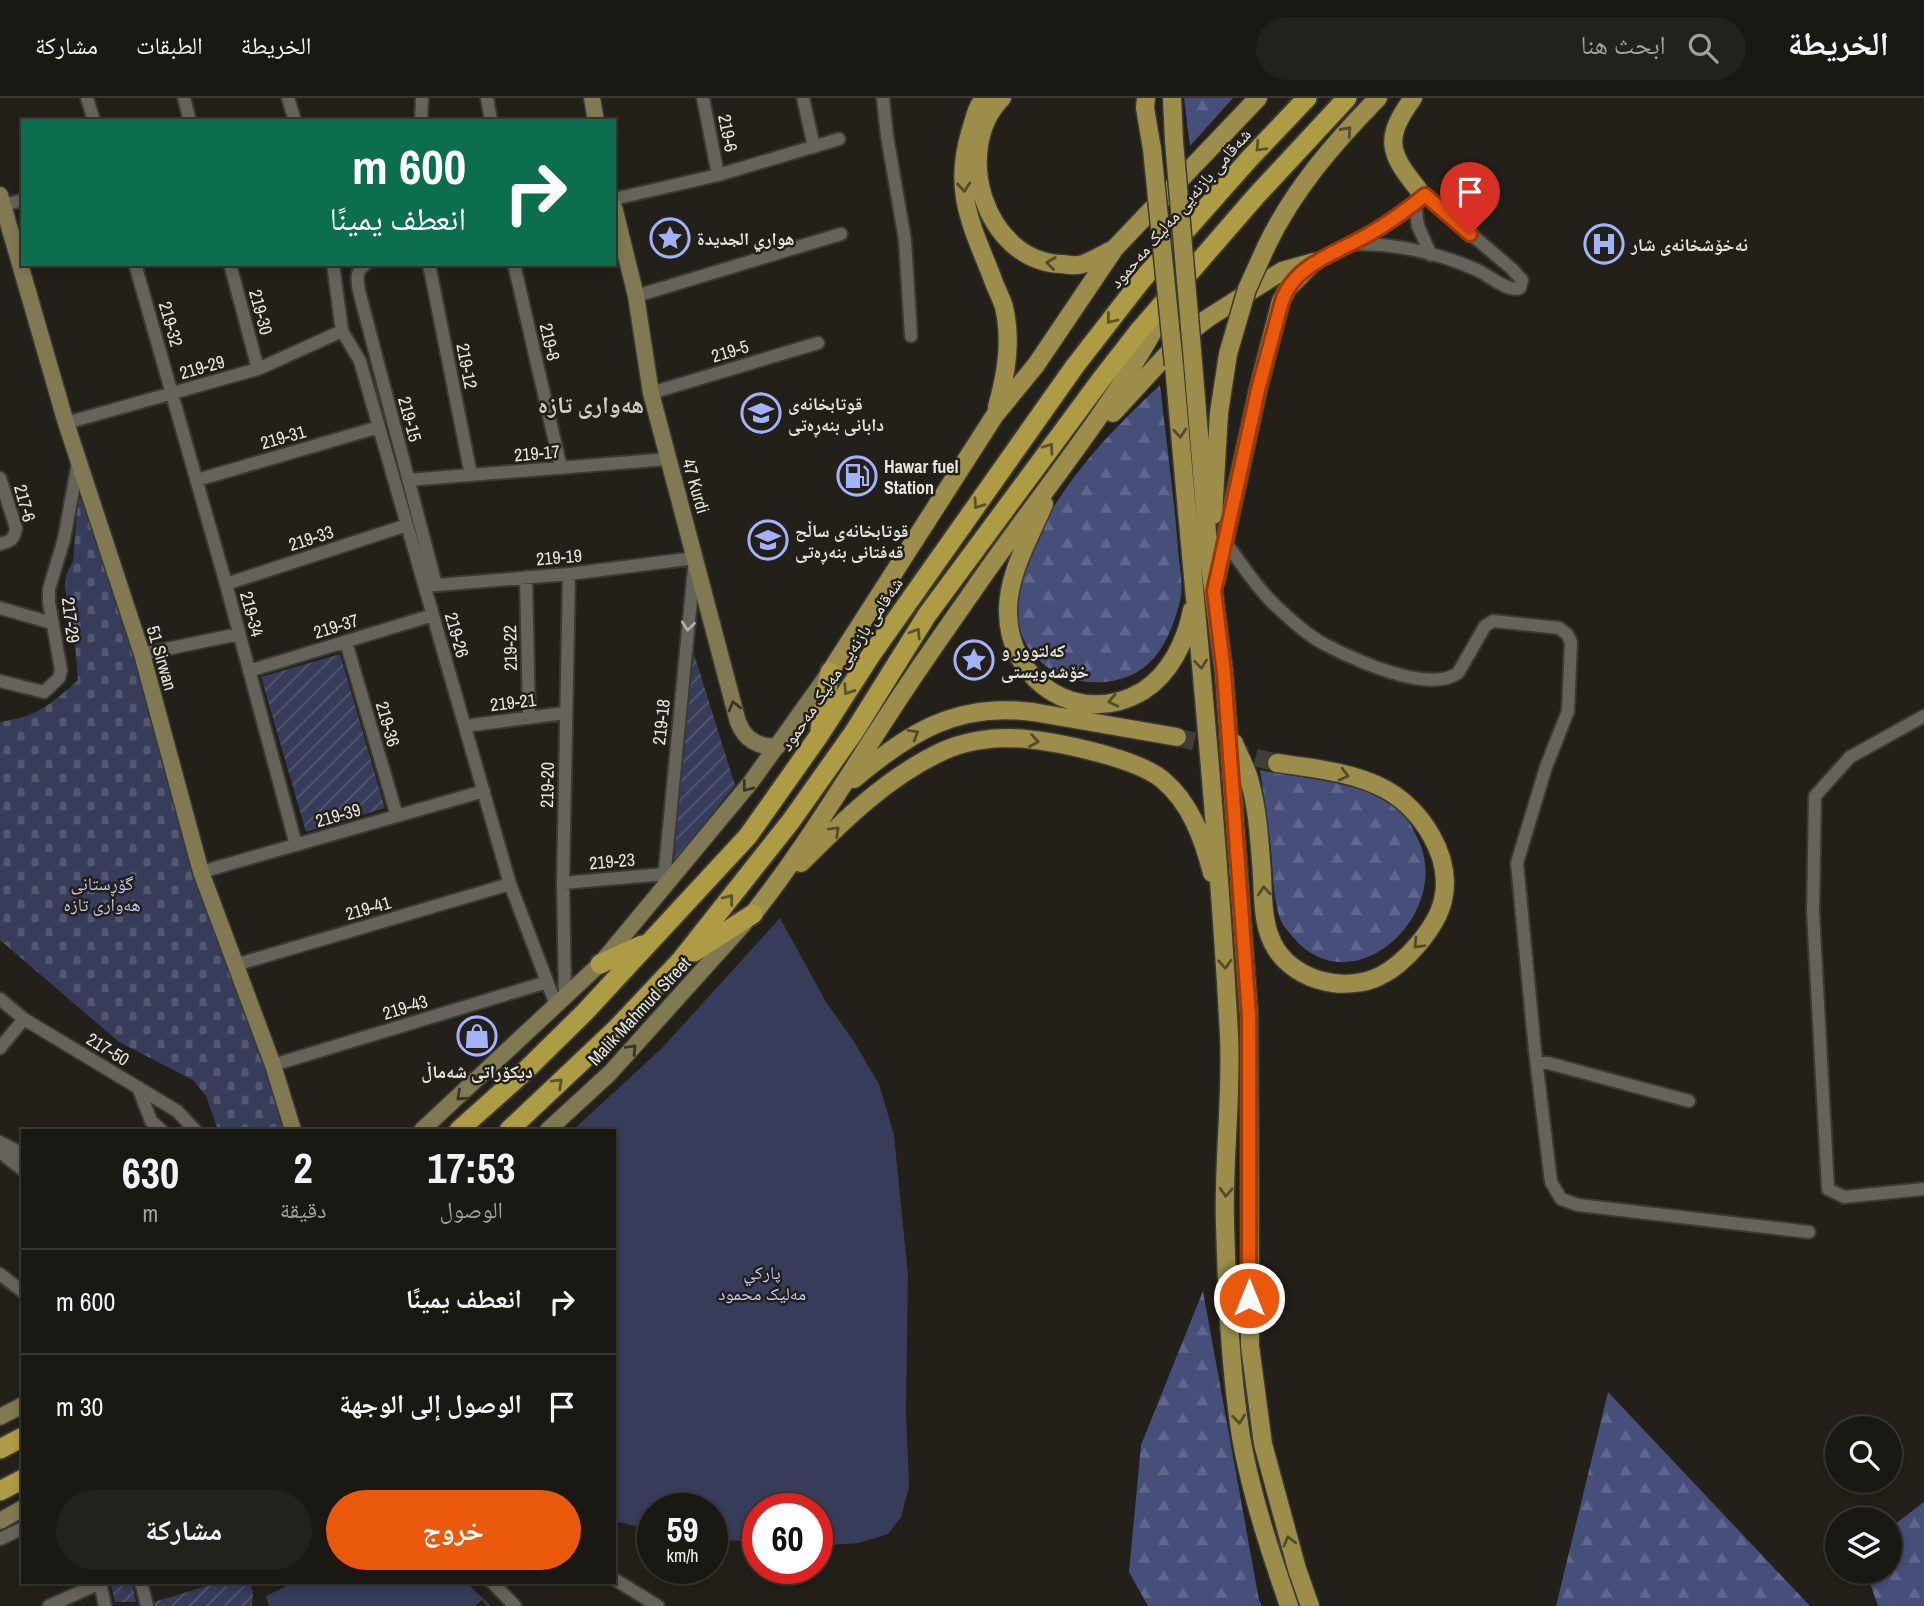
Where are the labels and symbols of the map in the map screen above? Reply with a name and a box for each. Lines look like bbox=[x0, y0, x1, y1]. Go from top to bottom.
street label: 219-6 bbox=[712, 112, 744, 154]
street label: شەقامی بازنەیی مەلیک مەحمود bbox=[1103, 123, 1257, 293]
one-way arrow bbox=[1338, 126, 1351, 139]
one-way arrow bbox=[1256, 139, 1269, 152]
pin bbox=[1440, 162, 1500, 234]
one-way arrow bbox=[956, 182, 971, 193]
place icon: هواري الجديدة bbox=[649, 217, 691, 259]
hospital icon: نەخۆشخانەی شار bbox=[1583, 223, 1625, 265]
place label: هواري الجديدة bbox=[697, 226, 795, 253]
place label: نەخۆشخانەی شار bbox=[1630, 232, 1748, 257]
one-way arrow bbox=[1045, 256, 1057, 271]
street label: 219-30 bbox=[243, 287, 279, 337]
street label: 219-32 bbox=[153, 298, 189, 350]
one-way arrow bbox=[1107, 312, 1120, 324]
street label: 219-8 bbox=[534, 321, 566, 363]
street label: 219-5 bbox=[708, 334, 752, 368]
street label: 219-12 bbox=[450, 341, 484, 391]
street label: 219-29 bbox=[176, 349, 228, 385]
district label: هەواری تازە bbox=[538, 388, 644, 420]
place label: قوتابخانەی دابانی بنەڕەتی bbox=[788, 391, 884, 438]
school or university icon: قوتابخانەی دابانی بنەڕەتی bbox=[740, 392, 782, 434]
street label: 219-15 bbox=[392, 394, 428, 444]
street label: 219-31 bbox=[257, 418, 309, 455]
one-way arrow bbox=[1172, 428, 1187, 439]
street label: 219-17 bbox=[513, 439, 561, 467]
one-way arrow bbox=[1041, 443, 1053, 456]
place label: Hawar fuel Station bbox=[884, 454, 959, 500]
fuel station icon: Hawar fuel Station bbox=[836, 455, 878, 497]
street label: 47 Kurdi bbox=[676, 456, 716, 516]
street label: 217-6 bbox=[8, 482, 42, 524]
one-way arrow bbox=[974, 496, 986, 509]
place label: قوتابخانەی ساڵح قەفتانی بنەڕەتی bbox=[795, 518, 908, 565]
street label: 219-33 bbox=[285, 519, 337, 557]
school or university icon: قوتابخانەی ساڵح قەفتانی بنەڕەتی bbox=[747, 519, 789, 561]
street label: 219-19 bbox=[535, 543, 583, 571]
street label: شەقامی بازنەیی مەلیک مەحمود bbox=[773, 572, 909, 756]
street label: 219-34 bbox=[234, 589, 270, 639]
street label: 217-29 bbox=[56, 596, 86, 644]
street label: 219-37 bbox=[310, 607, 362, 645]
street label: 219-26 bbox=[439, 609, 475, 661]
one-way arrow bbox=[681, 621, 696, 632]
street label: 51 Sirwan bbox=[141, 623, 183, 693]
street label: 219-22 bbox=[497, 625, 523, 671]
one-way arrow bbox=[908, 628, 921, 641]
place label: کەلتوور و خۆشەویستی bbox=[1001, 638, 1089, 684]
place icon: کەلتوور و خۆشەویستی bbox=[953, 639, 995, 681]
one-way arrow bbox=[1194, 659, 1209, 670]
one-way arrow bbox=[844, 683, 857, 696]
street label: 219-21 bbox=[489, 687, 538, 717]
one-way arrow bbox=[1108, 693, 1120, 707]
street label: 219-36 bbox=[370, 698, 406, 750]
street label: 219-18 bbox=[646, 698, 676, 746]
one-way arrow bbox=[728, 700, 742, 712]
one-way arrow bbox=[907, 729, 919, 742]
one-way arrow bbox=[1028, 733, 1040, 748]
street label: 219-20 bbox=[534, 762, 560, 808]
one-way arrow bbox=[1338, 767, 1350, 781]
one-way arrow bbox=[743, 779, 756, 791]
street label: 219-39 bbox=[312, 797, 364, 833]
one-way arrow bbox=[827, 826, 840, 839]
street label: 219-23 bbox=[588, 847, 636, 875]
park label: گۆڕستانی هەواری تازە bbox=[63, 871, 141, 917]
one-way arrow bbox=[1257, 885, 1272, 896]
street label: 219-41 bbox=[342, 889, 394, 926]
one-way arrow bbox=[721, 894, 733, 907]
one-way arrow bbox=[1413, 935, 1426, 948]
street label: Malik Mahmud Street bbox=[582, 951, 696, 1071]
one-way arrow bbox=[1217, 959, 1232, 970]
street label: 219-43 bbox=[379, 988, 431, 1026]
shop icon: دیکۆراتی شەماڵ bbox=[456, 1015, 498, 1057]
street label: 217-50 bbox=[82, 1026, 134, 1072]
one-way arrow bbox=[624, 1044, 637, 1057]
place label: دیکۆراتی شەماڵ bbox=[421, 1059, 533, 1084]
one-way arrow bbox=[550, 1079, 563, 1092]
one-way arrow bbox=[456, 1087, 469, 1100]
one-way arrow bbox=[1219, 1187, 1234, 1198]
park label: پارکي مەليک محمود bbox=[718, 1260, 806, 1306]
position arrow bbox=[1212, 1261, 1286, 1335]
one-way arrow bbox=[1232, 1413, 1247, 1424]
speed limit sign: 60 bbox=[742, 1493, 833, 1584]
one-way arrow bbox=[1283, 1535, 1297, 1547]

